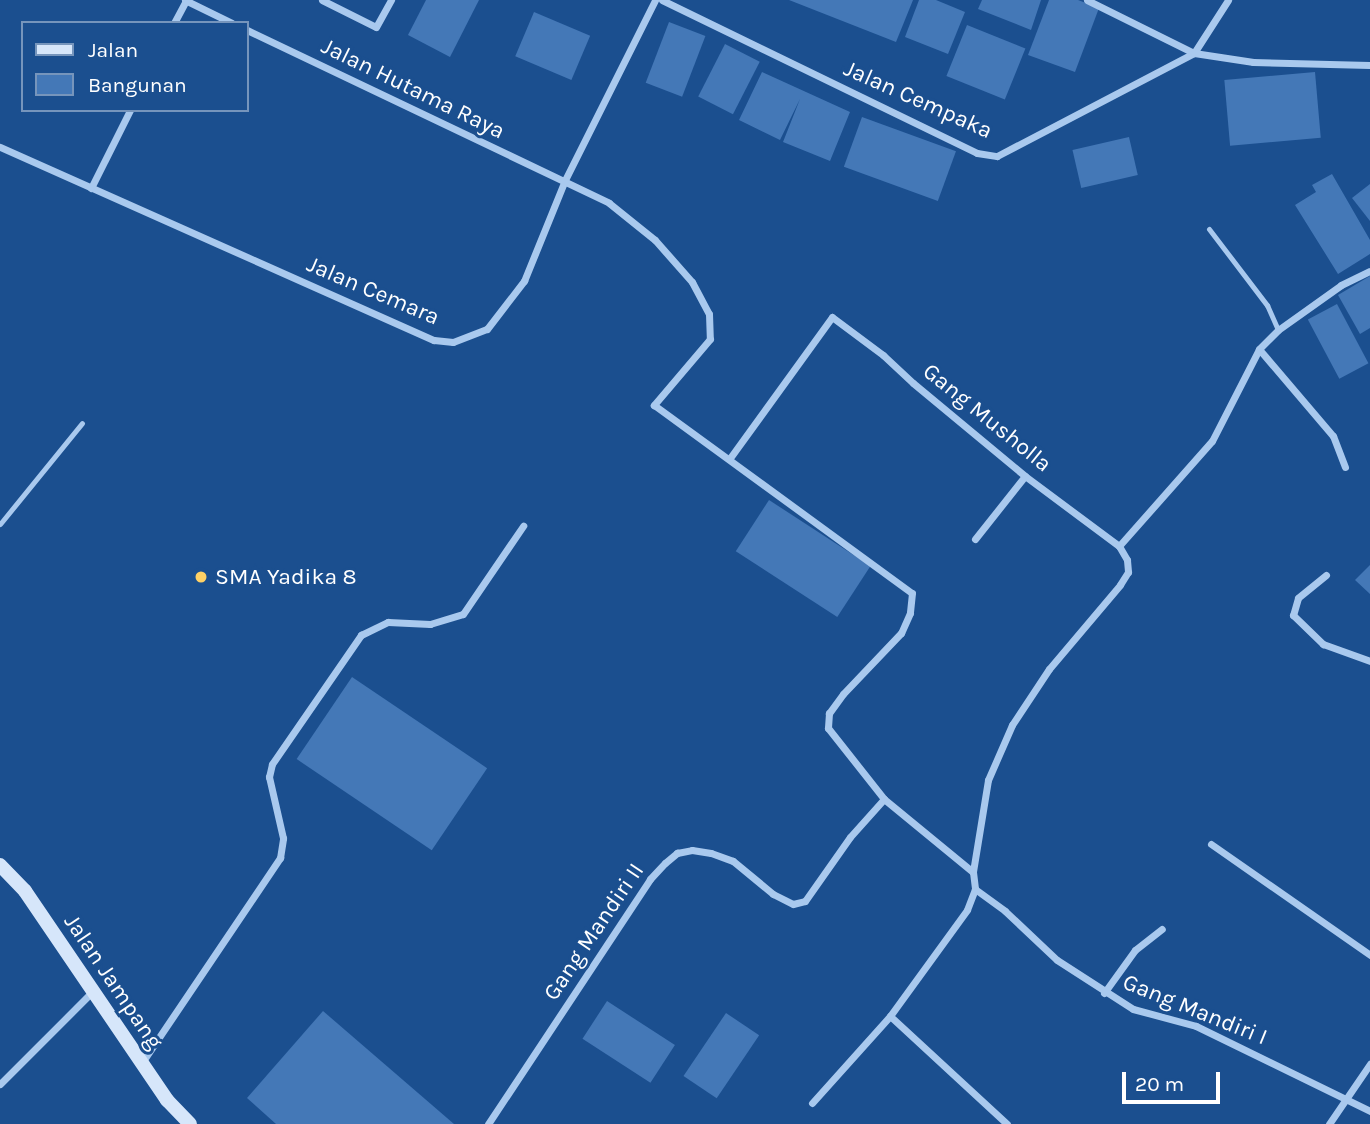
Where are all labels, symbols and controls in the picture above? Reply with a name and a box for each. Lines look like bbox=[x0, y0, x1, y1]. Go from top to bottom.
legend bbox=[21, 21, 248, 112]
street label: Jalan Hutama Raya bbox=[317, 33, 509, 145]
text: Jalan bbox=[88, 38, 138, 62]
street label: Jalan Cempaka bbox=[840, 55, 996, 145]
text: Bangunan bbox=[88, 73, 187, 97]
street label: Jalan Cemara bbox=[303, 251, 443, 331]
street label: Gang Musholla bbox=[917, 358, 1057, 478]
place label: SMA Yadika 8 bbox=[215, 563, 357, 591]
marker: SMA Yadika 8 bbox=[193, 569, 209, 585]
street label: Gang Mandiri II bbox=[538, 858, 650, 1006]
street label: Jalan Jampang bbox=[58, 909, 168, 1055]
street label: Gang Mandiri I bbox=[1119, 968, 1271, 1052]
scale bar bbox=[1125, 1058, 1223, 1102]
text: 20 m bbox=[1135, 1072, 1184, 1096]

